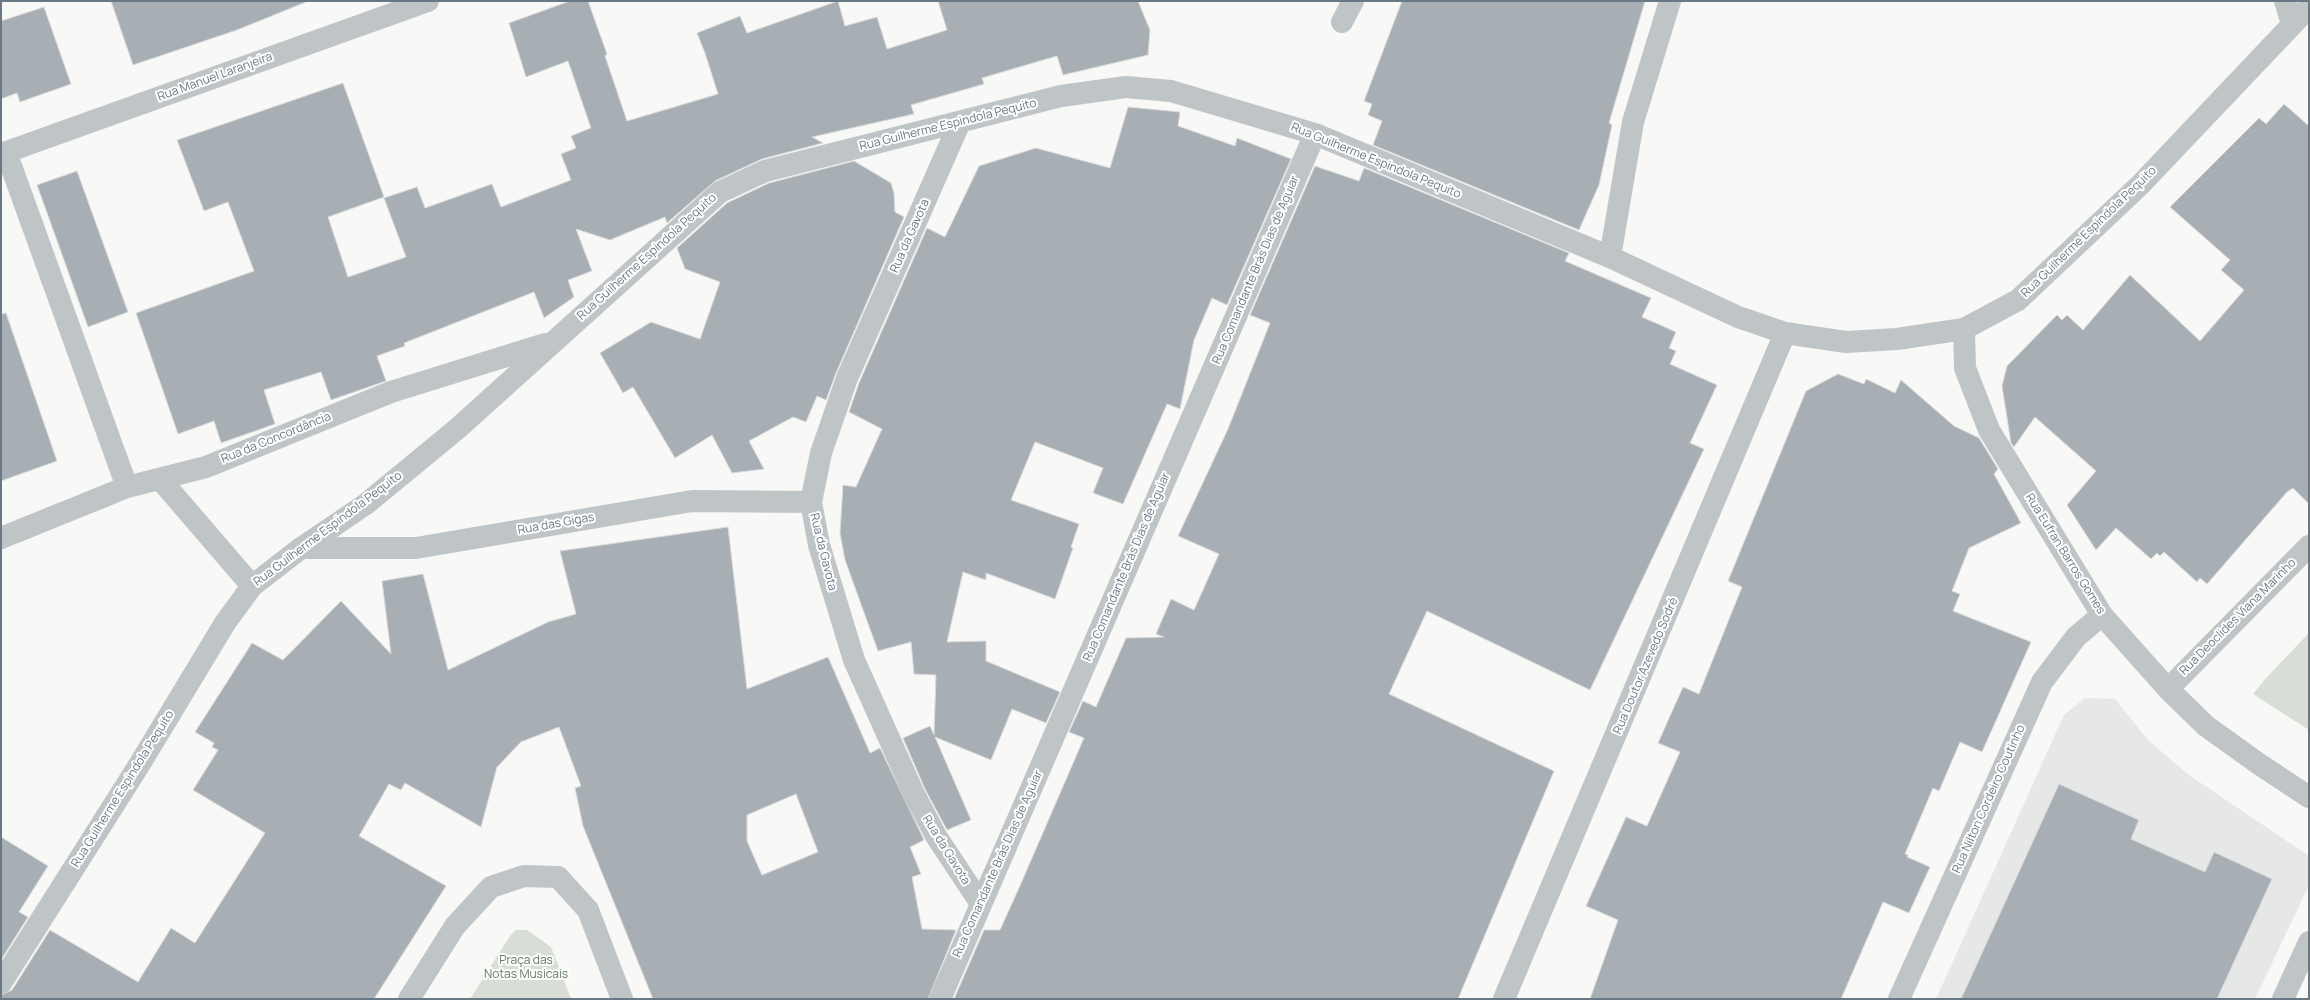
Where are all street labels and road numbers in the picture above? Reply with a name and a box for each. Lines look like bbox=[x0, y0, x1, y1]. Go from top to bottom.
street label: Rua Manuel Laranjeira bbox=[156, 50, 274, 104]
street label: Rua Guilherme Espindola Pequito bbox=[858, 96, 1038, 154]
street label: Rua Guilherme Espindola Pequito bbox=[1289, 120, 1463, 202]
street label: Rua Guilherme Espindola Pequito bbox=[2019, 164, 2159, 300]
street label: Rua Comandante Brás Dias de Aguiar bbox=[1210, 174, 1302, 366]
street label: Rua Guilherme Espindola Pequito bbox=[575, 191, 719, 323]
street label: Rua da Gavota bbox=[887, 197, 933, 275]
street label: Rua da Concordância bbox=[219, 409, 333, 467]
street label: Rua Guilherme Espindola Pequito bbox=[251, 468, 405, 590]
street label: Rua Comandante Brás Dias de Aguiar bbox=[1081, 471, 1173, 663]
street label: Rua Eufran Barros Gomes bbox=[2022, 491, 2108, 617]
street label: Rua das Gigas bbox=[517, 510, 595, 538]
street label: Rua da Gavota bbox=[806, 512, 840, 592]
street label: Rua Deoclides Viana Marinho bbox=[2177, 556, 2299, 678]
street label: Rua Doutor Azevedo Sodré bbox=[1611, 595, 1681, 737]
street label: Rua Guilherme Espindola Pequito bbox=[69, 708, 177, 870]
street label: Rua Nilton Cordeiro Coutinho bbox=[1950, 723, 2028, 875]
street label: Rua Comandante Brás Dias de Aguiar bbox=[950, 768, 1046, 960]
street label: Rua da Gavota bbox=[919, 813, 973, 887]

